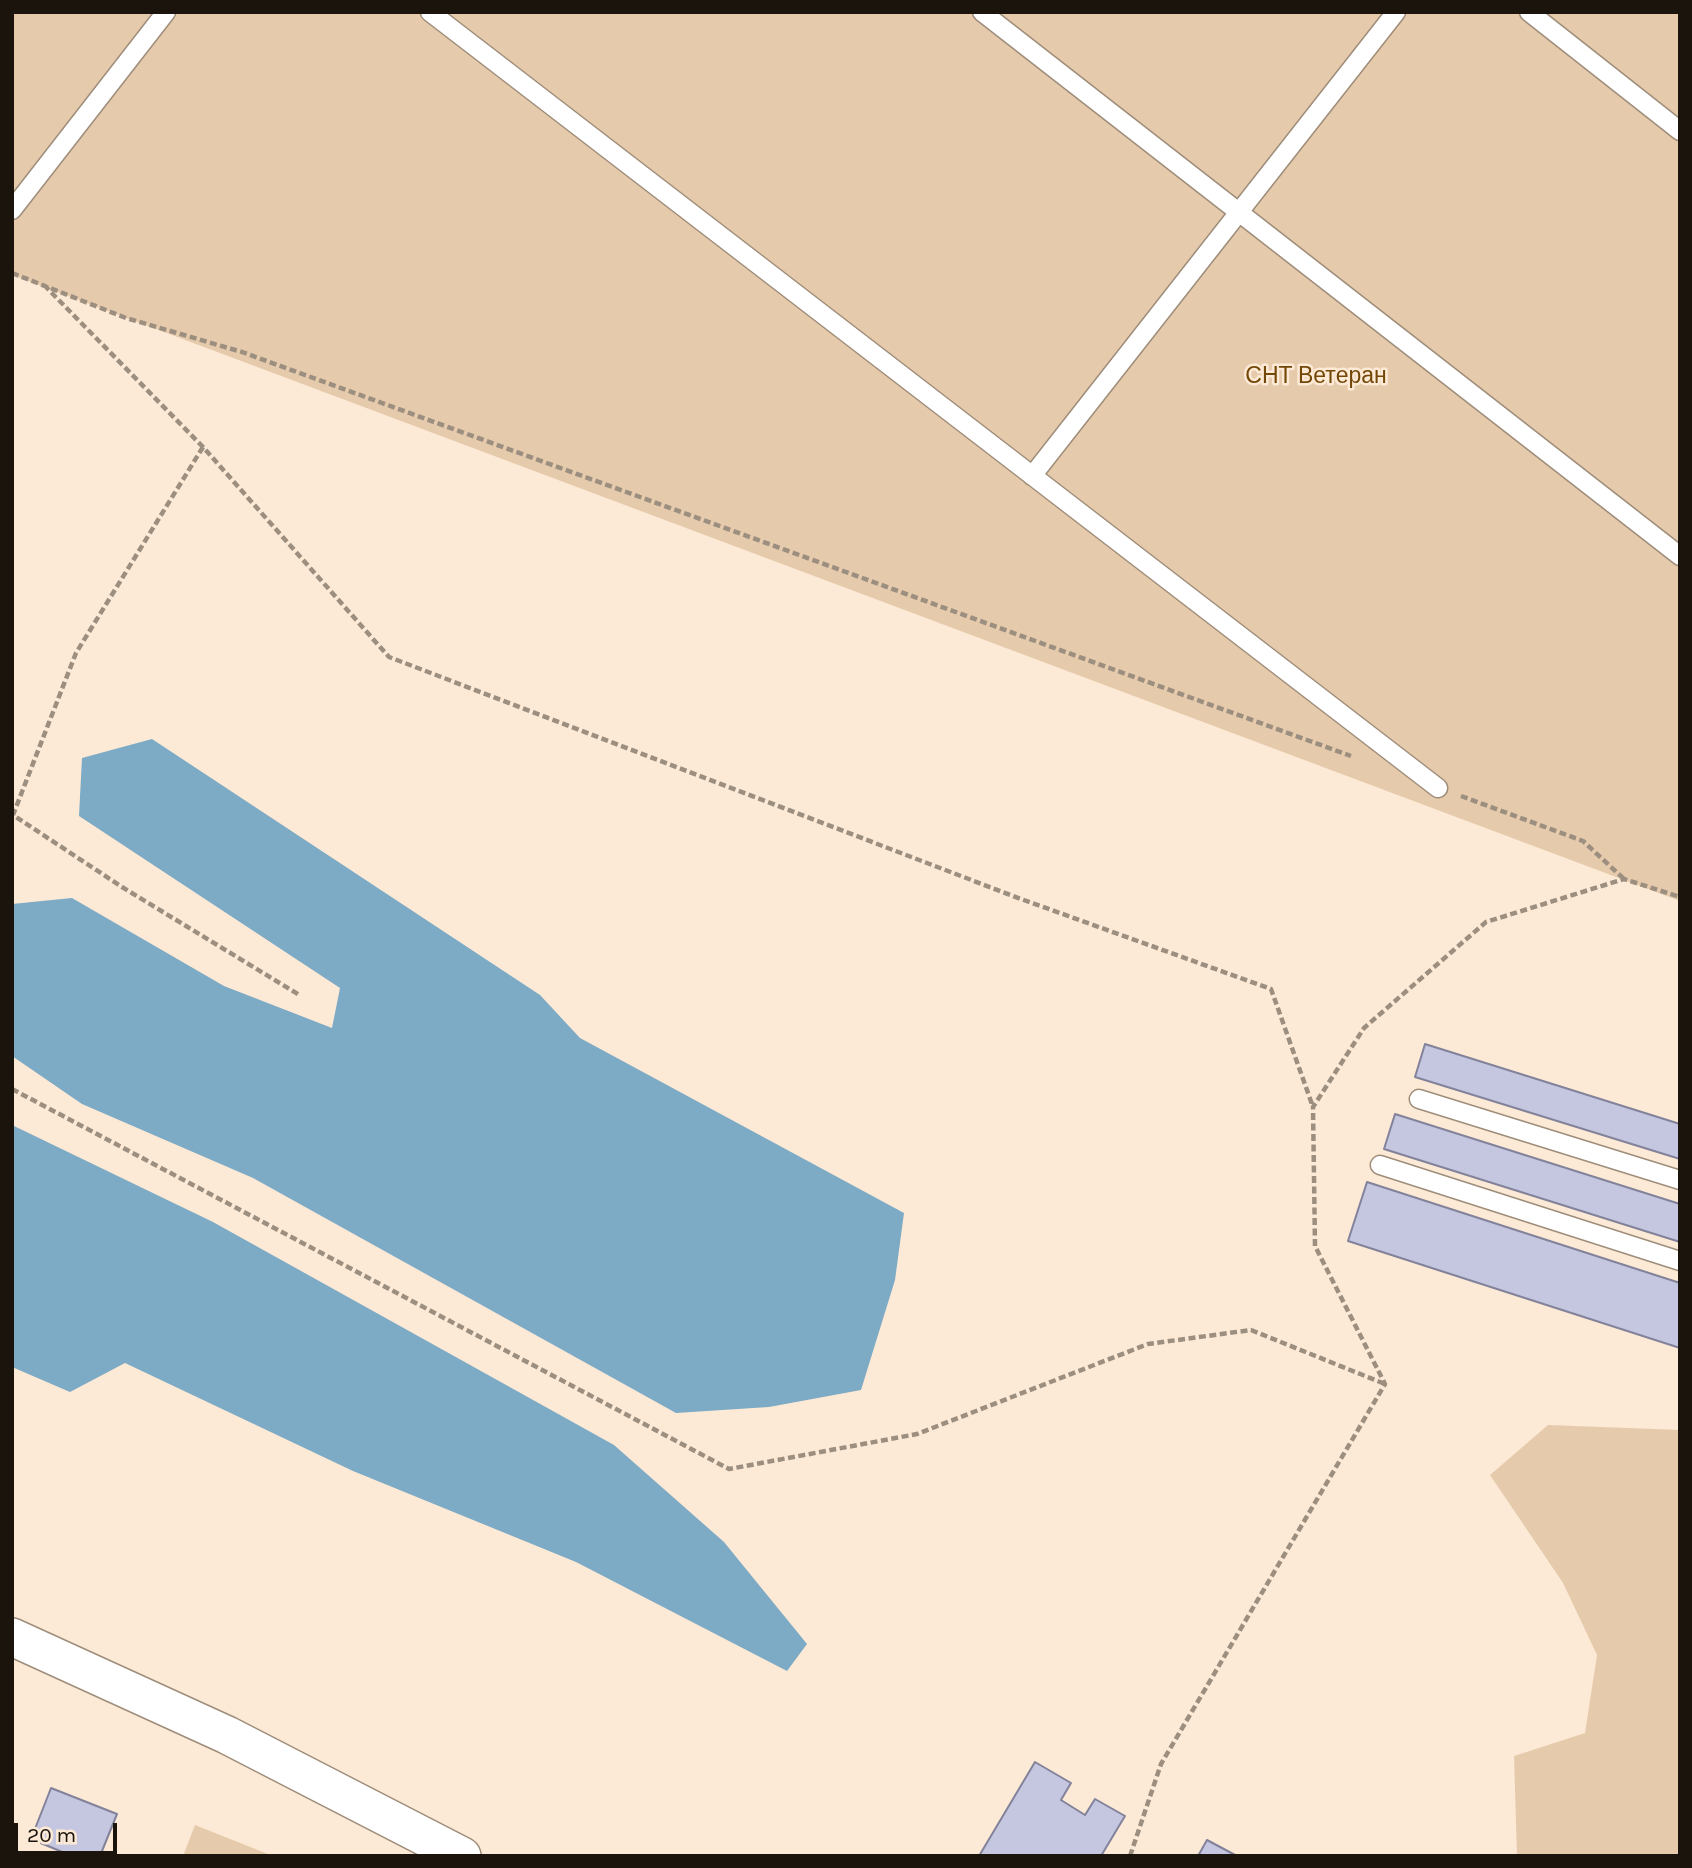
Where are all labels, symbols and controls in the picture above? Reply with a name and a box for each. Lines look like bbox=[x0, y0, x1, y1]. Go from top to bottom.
park label: СНТ Ветеран bbox=[1245, 362, 1387, 390]
scale bar bbox=[18, 1808, 121, 1852]
text: 20 m bbox=[27, 1823, 76, 1847]

